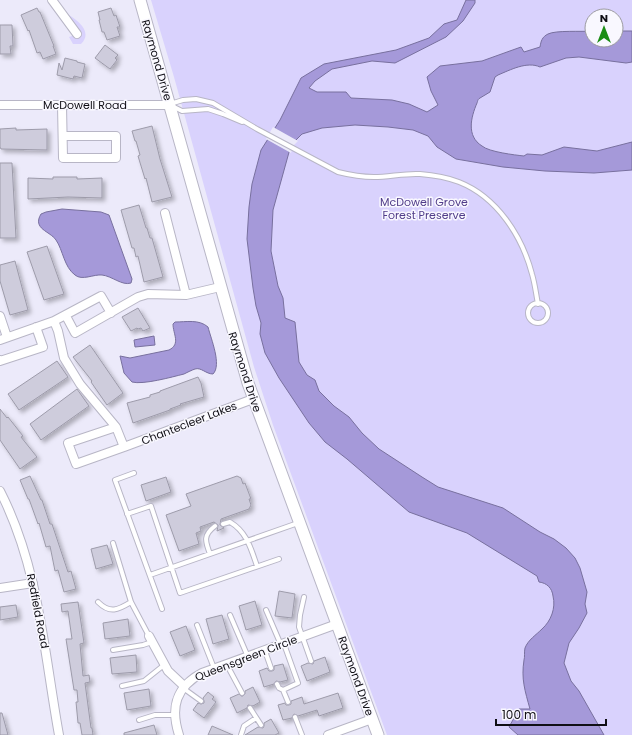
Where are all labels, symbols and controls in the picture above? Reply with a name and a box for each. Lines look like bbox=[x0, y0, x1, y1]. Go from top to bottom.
north arrow bbox=[584, 8, 624, 48]
text: N bbox=[600, 10, 608, 26]
street label: Raymond Drive bbox=[138, 18, 176, 103]
street label: McDowell Road bbox=[43, 97, 127, 113]
park label: McDowell Grove Forest Preserve bbox=[380, 194, 468, 223]
street label: Raymond Drive bbox=[224, 330, 266, 414]
street label: Chantecleer Lakes bbox=[139, 397, 239, 449]
street label: Redfield Road bbox=[23, 572, 53, 650]
street label: Queensgreen Circle bbox=[192, 631, 300, 685]
street label: Raymond Drive bbox=[334, 634, 378, 718]
scale bar bbox=[496, 701, 606, 727]
text: 100 m bbox=[502, 706, 536, 723]

